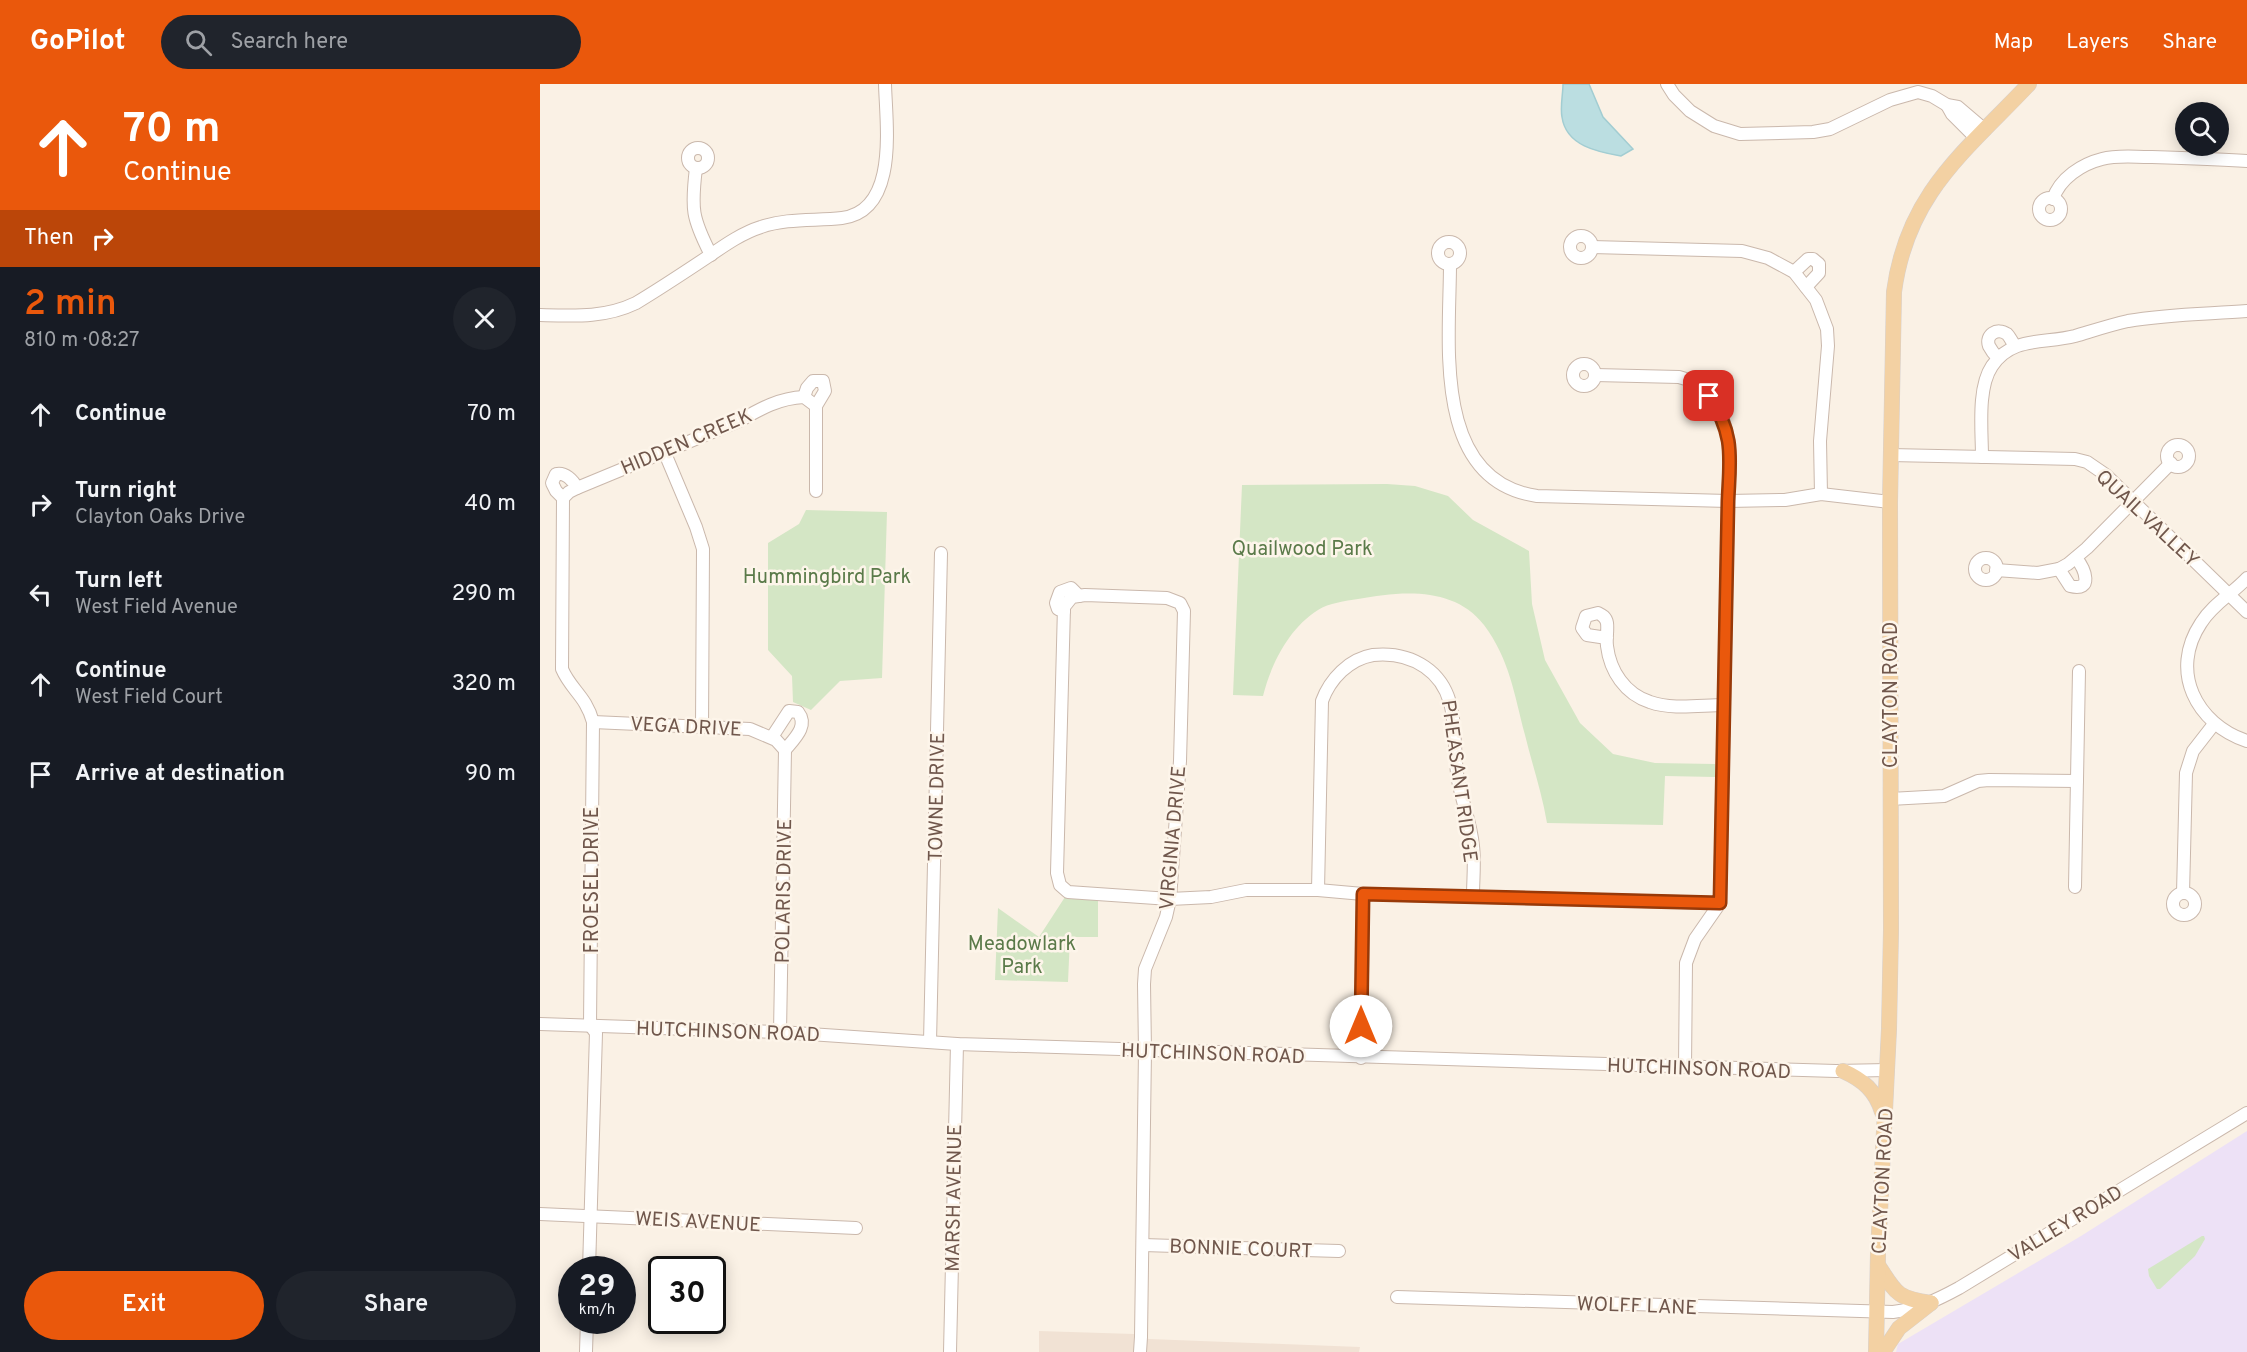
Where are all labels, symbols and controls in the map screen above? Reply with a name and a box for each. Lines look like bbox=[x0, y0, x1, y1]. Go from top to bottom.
search box bbox=[161, 15, 581, 69]
text: GoPilot bbox=[30, 24, 125, 60]
icon: search bbox=[182, 26, 215, 59]
text: Search here bbox=[230, 29, 348, 56]
text: Map bbox=[1994, 29, 2033, 56]
text: Layers bbox=[2066, 29, 2129, 56]
text: Share bbox=[2162, 29, 2217, 56]
map controls bbox=[2175, 102, 2229, 156]
button: search bbox=[2175, 102, 2229, 156]
text: 70 m bbox=[123, 104, 221, 157]
icon: ahead bbox=[24, 108, 102, 186]
text: Continue bbox=[123, 156, 232, 190]
icon: right bbox=[86, 222, 119, 255]
text: Then bbox=[24, 225, 74, 252]
text: 2 min bbox=[24, 282, 117, 328]
button: close bbox=[453, 287, 516, 350]
text: 810 m · 08:27 bbox=[24, 328, 140, 354]
pin bbox=[1683, 370, 1734, 421]
icon: arrive bbox=[1692, 379, 1725, 412]
icon: ahead bbox=[24, 398, 57, 431]
text: Continue bbox=[75, 401, 166, 428]
text: 70 m bbox=[467, 401, 516, 428]
street label: HIDDEN CREEK bbox=[617, 403, 756, 482]
street label: QUAIL VALLEY bbox=[2089, 465, 2204, 574]
text: Turn right bbox=[75, 478, 177, 505]
icon: right bbox=[24, 488, 57, 521]
text: 40 m bbox=[464, 491, 516, 518]
text: Clayton Oaks Drive bbox=[75, 505, 245, 531]
park label: Quailwood Park bbox=[1231, 537, 1373, 563]
park label: Hummingbird Park bbox=[743, 565, 911, 591]
text: Turn left bbox=[75, 568, 163, 595]
icon: left bbox=[24, 578, 57, 611]
text: 290 m bbox=[452, 581, 516, 608]
text: West Field Avenue bbox=[75, 595, 238, 621]
street label: CLAYTON ROAD bbox=[1879, 622, 1905, 768]
text: Continue bbox=[75, 658, 166, 685]
icon: ahead bbox=[24, 668, 57, 701]
text: 320 m bbox=[452, 671, 516, 698]
text: West Field Court bbox=[75, 685, 223, 711]
street label: PHEASANT RIDGE bbox=[1434, 698, 1482, 864]
street label: VEGA DRIVE bbox=[629, 712, 742, 744]
street label: TOWNE DRIVE bbox=[924, 732, 952, 862]
icon: arrive bbox=[24, 758, 57, 791]
text: Arrive at destination bbox=[75, 761, 285, 788]
text: 90 m bbox=[465, 761, 516, 788]
street label: VIRGINIA DRIVE bbox=[1155, 765, 1193, 912]
street label: FROESEL DRIVE bbox=[580, 806, 606, 954]
street label: POLARIS DRIVE bbox=[771, 819, 799, 964]
park label: Meadowlark Park bbox=[968, 932, 1076, 981]
position arrow bbox=[1329, 994, 1393, 1058]
street label: HUTCHINSON ROAD bbox=[635, 1017, 820, 1049]
street label: HUTCHINSON ROAD bbox=[1120, 1039, 1305, 1071]
street label: HUTCHINSON ROAD bbox=[1606, 1054, 1791, 1086]
street label: CLAYTON ROAD bbox=[1867, 1107, 1901, 1255]
street label: MARSH AVENUE bbox=[941, 1124, 969, 1272]
street label: VALLEY ROAD bbox=[2004, 1180, 2128, 1269]
street label: WEIS AVENUE bbox=[634, 1207, 762, 1239]
street label: BONNIE COURT bbox=[1169, 1235, 1313, 1265]
speed limit sign: 30 bbox=[648, 1256, 726, 1334]
text: 29 bbox=[579, 1269, 615, 1306]
button: Exit bbox=[24, 1271, 264, 1340]
button: Share bbox=[276, 1271, 516, 1340]
street label: WOLFF LANE bbox=[1576, 1292, 1698, 1322]
text: km/h bbox=[579, 1301, 615, 1320]

